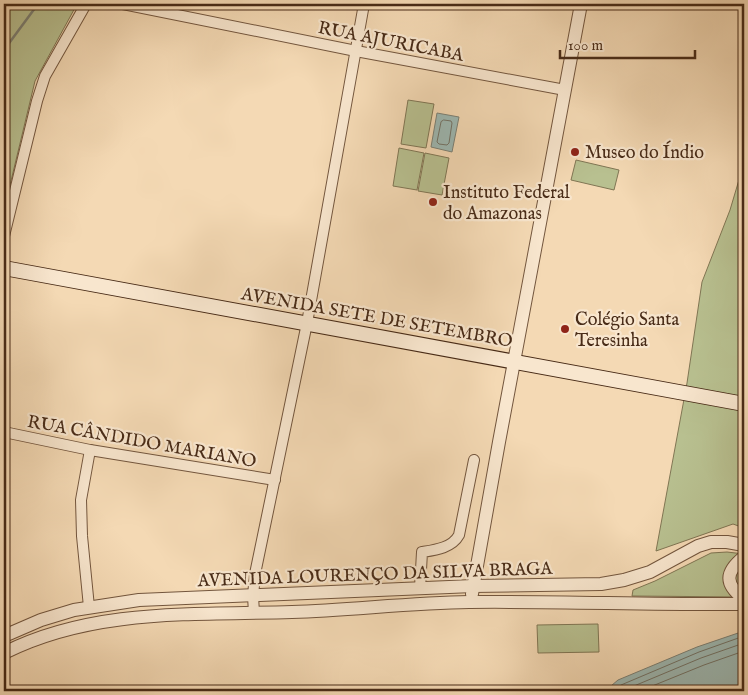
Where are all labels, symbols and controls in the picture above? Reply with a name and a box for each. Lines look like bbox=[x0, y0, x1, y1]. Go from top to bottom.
street label: RUA AJURICABA bbox=[316, 17, 466, 68]
scale bar bbox=[560, 28, 696, 60]
text: 100 m bbox=[568, 36, 604, 55]
place label: Museo do Índio bbox=[585, 140, 704, 165]
marker: Museo do Índio bbox=[569, 146, 581, 158]
place label: Instituto Federal do Amazonas bbox=[443, 182, 570, 226]
marker: Instituto Federal do Amazonas bbox=[427, 196, 439, 208]
street label: AVENIDA SETE DE SETEMBRO bbox=[238, 283, 514, 354]
place label: Colégio Santa Teresinha bbox=[575, 309, 679, 353]
marker: Colégio Santa Teresinha bbox=[559, 323, 571, 335]
street label: RUA CÂNDIDO MARIANO bbox=[25, 409, 259, 474]
street label: AVENIDA LOURENÇO DA SILVA BRAGA bbox=[196, 558, 554, 593]

